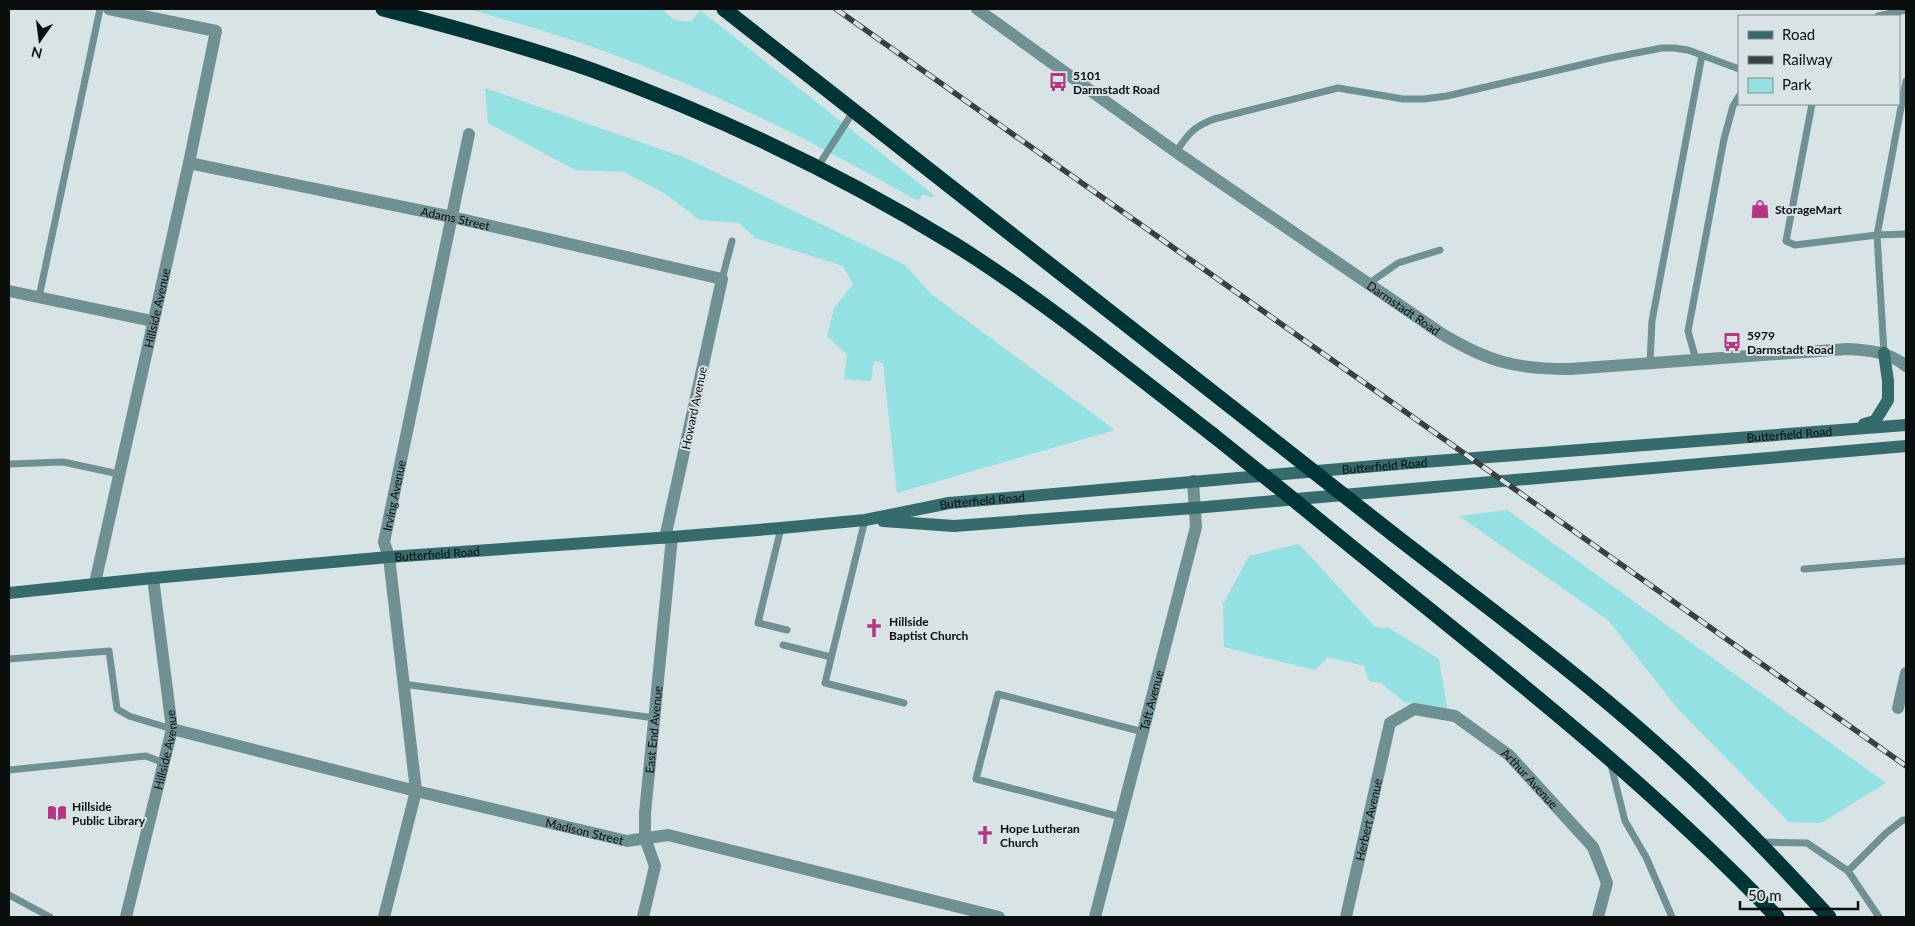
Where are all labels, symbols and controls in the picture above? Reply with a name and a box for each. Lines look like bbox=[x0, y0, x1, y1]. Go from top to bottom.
north arrow bbox=[15, 15, 65, 65]
legend bbox=[1738, 15, 1900, 105]
text: Road bbox=[1782, 25, 1815, 43]
text: N bbox=[29, 44, 44, 63]
text: Railway bbox=[1782, 50, 1833, 68]
place label: 5101 Darmstadt Road bbox=[1073, 68, 1160, 97]
bus stop icon: 5101 Darmstadt Road bbox=[1047, 71, 1069, 93]
text: Park bbox=[1782, 75, 1812, 93]
shop icon: StorageMart bbox=[1749, 198, 1771, 220]
place label: StorageMart bbox=[1775, 202, 1842, 217]
street label: Adams Street bbox=[419, 203, 492, 233]
street label: Hillside Avenue bbox=[140, 267, 173, 349]
street label: Darmstadt Road bbox=[1364, 278, 1443, 338]
place label: 5979 Darmstadt Road bbox=[1747, 328, 1834, 357]
bus stop icon: 5979 Darmstadt Road bbox=[1721, 331, 1743, 353]
street label: Howard Avenue bbox=[678, 365, 710, 451]
street label: Butterfield Road bbox=[1746, 423, 1833, 445]
street label: Butterfield Road bbox=[1341, 454, 1428, 476]
street label: Irving Avenue bbox=[379, 459, 408, 532]
street label: Butterfield Road bbox=[938, 489, 1025, 512]
street label: Butterfield Road bbox=[394, 543, 480, 564]
place label: Hillside Baptist Church bbox=[889, 614, 969, 643]
church icon: Hillside Baptist Church bbox=[863, 617, 885, 639]
street label: Taft Avenue bbox=[1136, 668, 1166, 732]
street label: East End Avenue bbox=[641, 685, 665, 774]
street label: Hillside Avenue bbox=[150, 709, 180, 791]
street label: Arthur Avenue bbox=[1499, 745, 1561, 811]
street label: Herbert Avenue bbox=[1352, 777, 1385, 862]
place label: Hillside Public Library bbox=[72, 799, 146, 828]
library icon: Hillside Public Library bbox=[46, 802, 68, 824]
street label: Madison Street bbox=[544, 814, 626, 848]
place label: Hope Lutheran Church bbox=[1000, 821, 1080, 850]
church icon: Hope Lutheran Church bbox=[974, 824, 996, 846]
scale bar bbox=[1740, 878, 1858, 910]
text: 50 m bbox=[1748, 886, 1782, 904]

